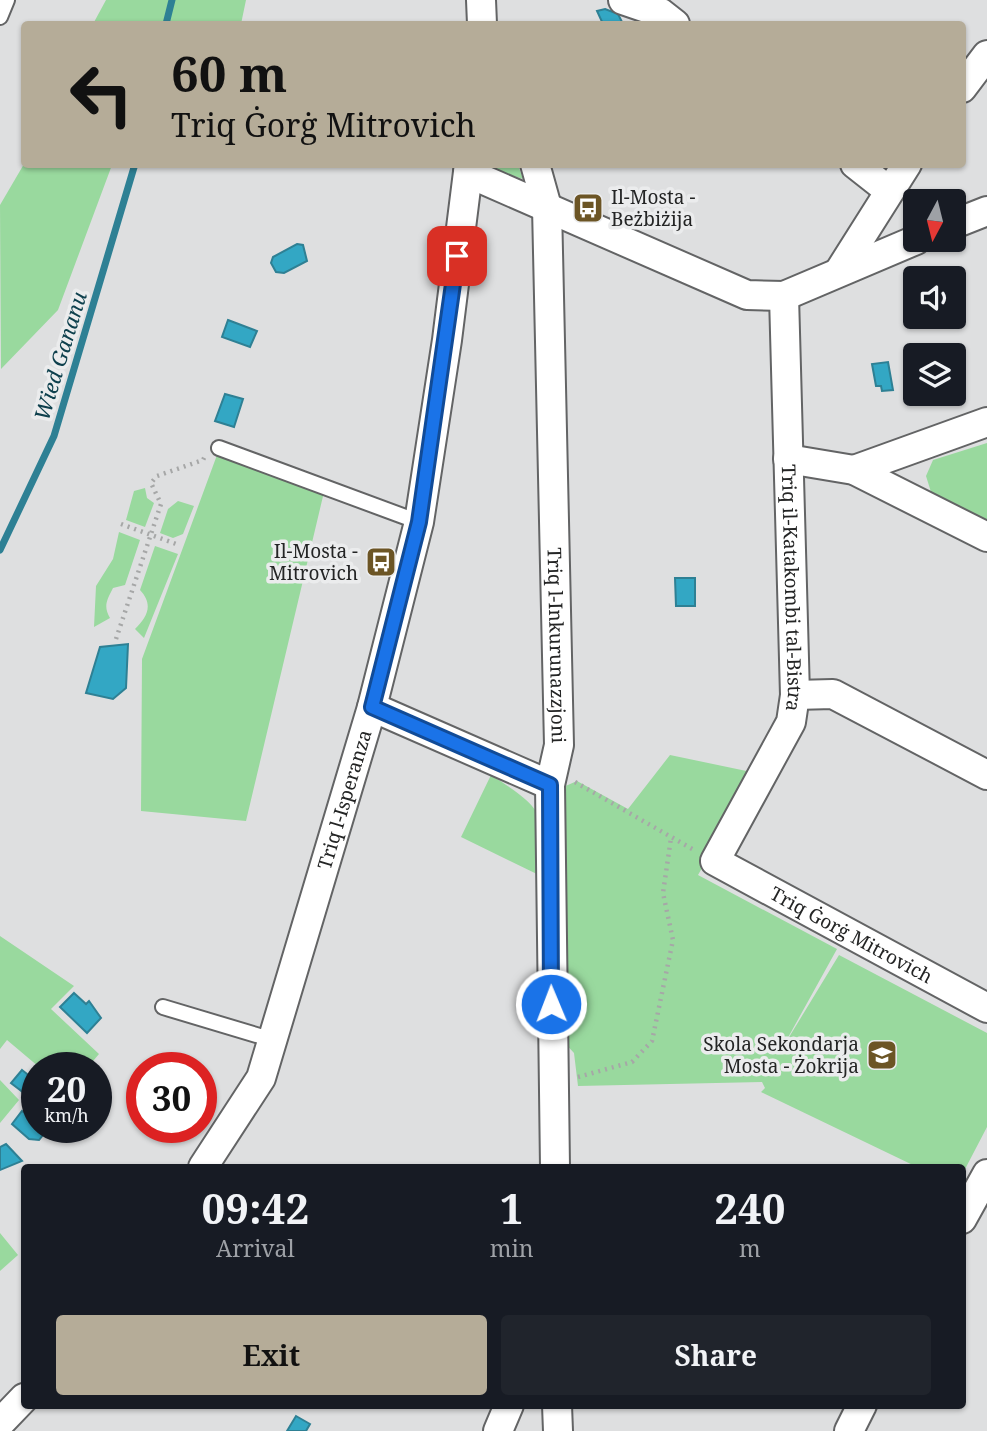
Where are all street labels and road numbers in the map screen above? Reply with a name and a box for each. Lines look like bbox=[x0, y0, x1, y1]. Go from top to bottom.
street label: Triq il-Katakombi tal-Bistra bbox=[776, 464, 808, 713]
street label: Triq l-Inkurunazzjoni bbox=[542, 547, 572, 744]
street label: Triq l-Isperanza bbox=[311, 726, 378, 872]
street label: Triq Ġorġ Mitrovich bbox=[766, 880, 937, 989]

